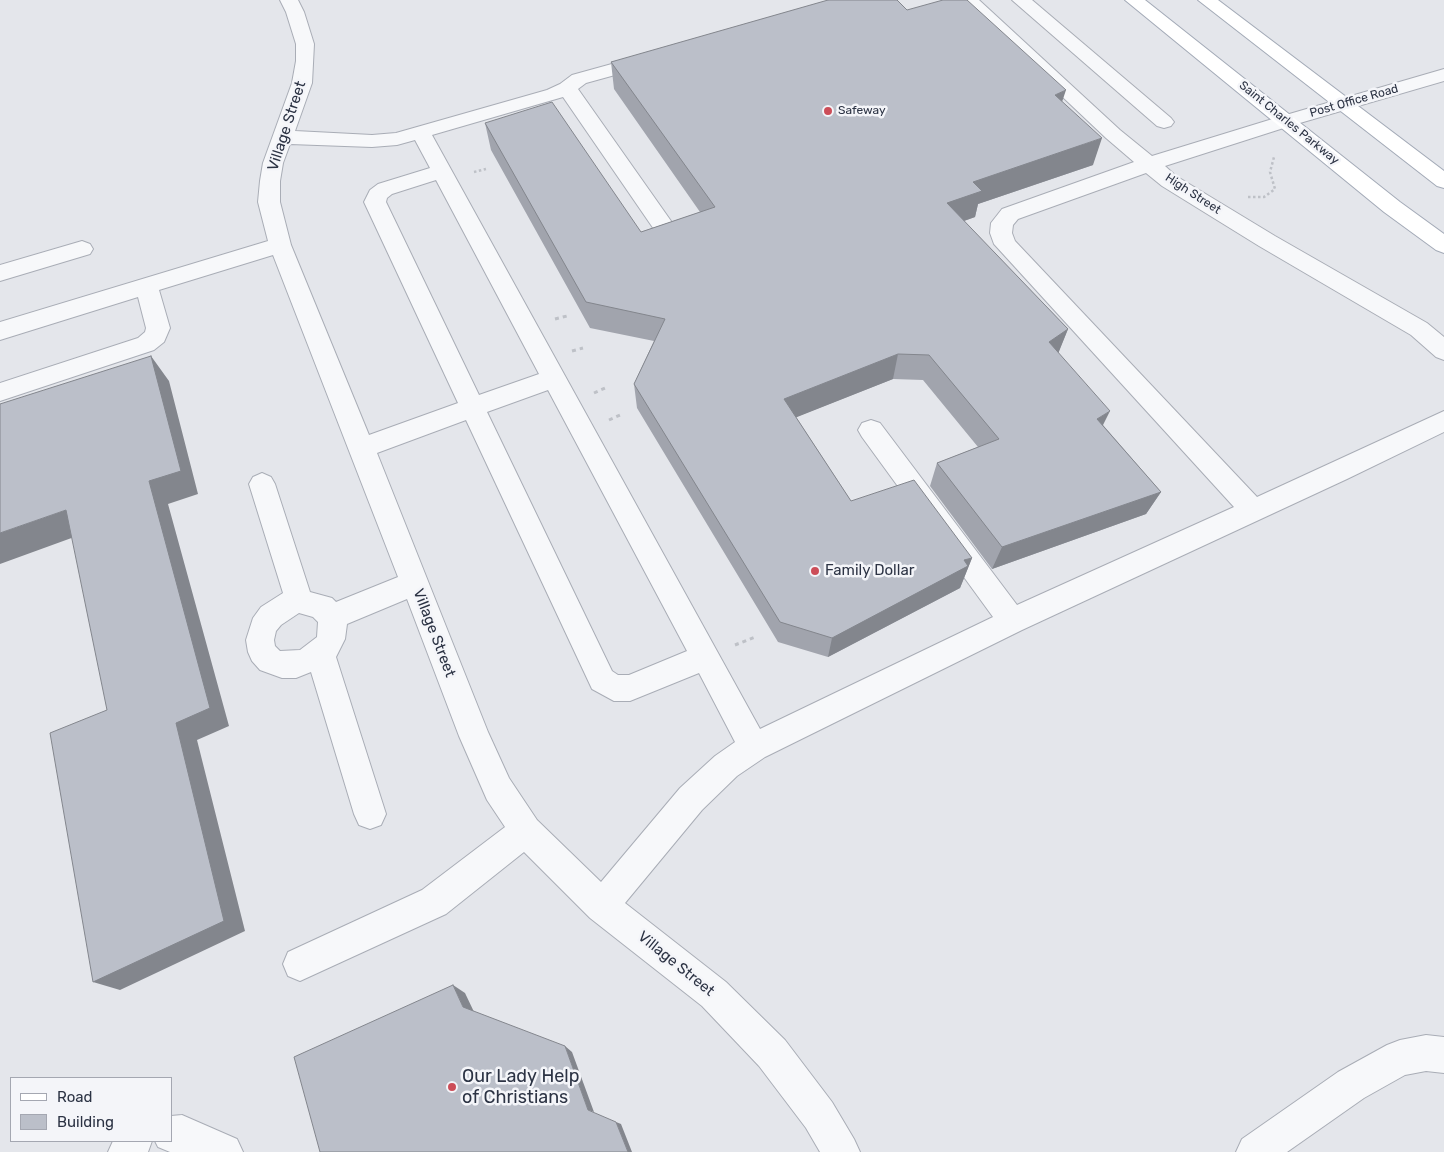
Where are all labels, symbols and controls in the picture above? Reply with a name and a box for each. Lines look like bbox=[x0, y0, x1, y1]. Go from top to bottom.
street label: Saint Charles Parkway bbox=[1236, 78, 1342, 168]
street label: Village Street bbox=[264, 79, 310, 173]
street label: Post Office Road bbox=[1308, 81, 1400, 121]
place label: Safeway bbox=[838, 104, 886, 118]
marker: Safeway bbox=[822, 105, 834, 117]
street label: High Street bbox=[1162, 171, 1224, 217]
place label: Family Dollar bbox=[825, 562, 914, 580]
marker: Family Dollar bbox=[809, 565, 821, 577]
street label: Village Street bbox=[409, 586, 459, 680]
street label: Village Street bbox=[634, 928, 718, 1000]
place label: Our Lady Help of Christians bbox=[462, 1066, 579, 1108]
legend bbox=[10, 1077, 172, 1142]
marker: Our Lady Help of Christians bbox=[446, 1081, 458, 1093]
text: Road bbox=[57, 1088, 93, 1106]
text: Building bbox=[57, 1113, 114, 1131]

